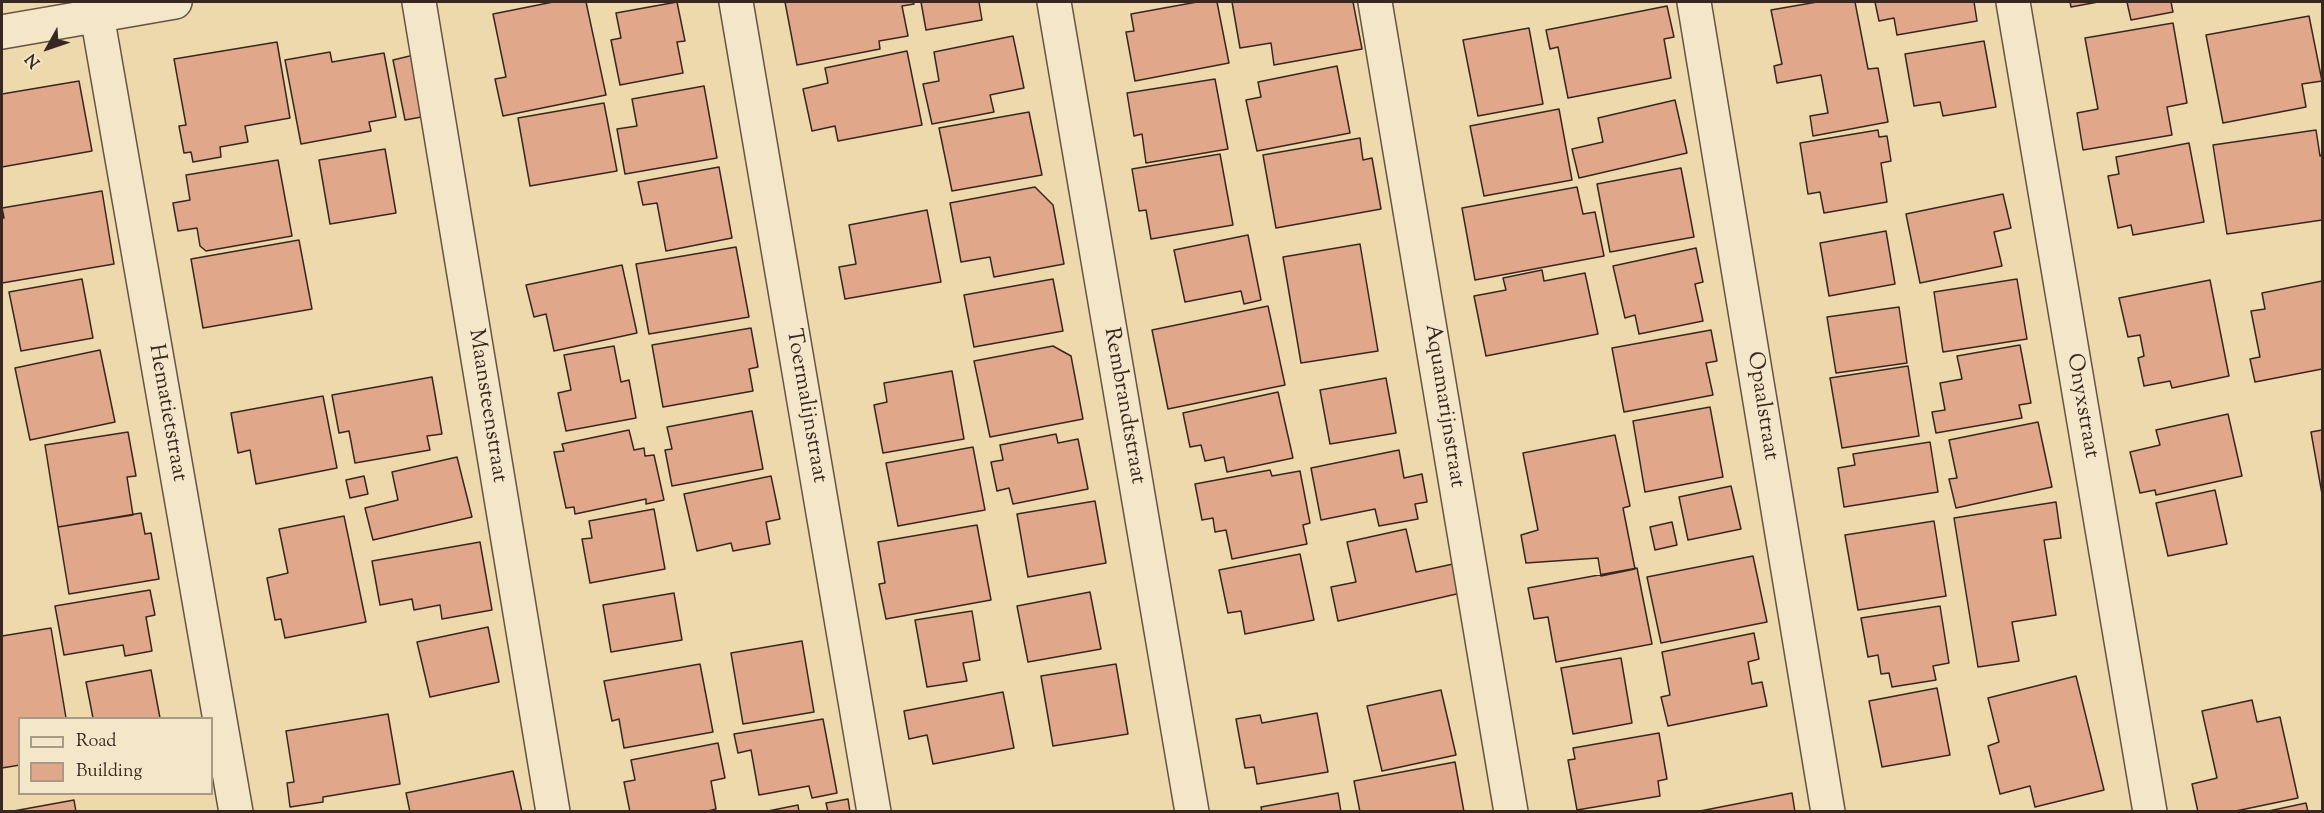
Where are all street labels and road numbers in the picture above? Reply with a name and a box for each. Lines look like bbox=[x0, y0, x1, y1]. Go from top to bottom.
street label: Aquamarijnstraat bbox=[1417, 322, 1469, 490]
street label: Rembrandtstraat bbox=[1096, 326, 1150, 486]
street label: Maansteenstraat bbox=[461, 327, 511, 485]
street label: Toermalijnstraat bbox=[778, 327, 832, 485]
street label: Hematietstraat bbox=[141, 342, 191, 484]
street label: Opaalstraat bbox=[1739, 350, 1783, 462]
street label: Onyxstraat bbox=[2059, 352, 2103, 460]

